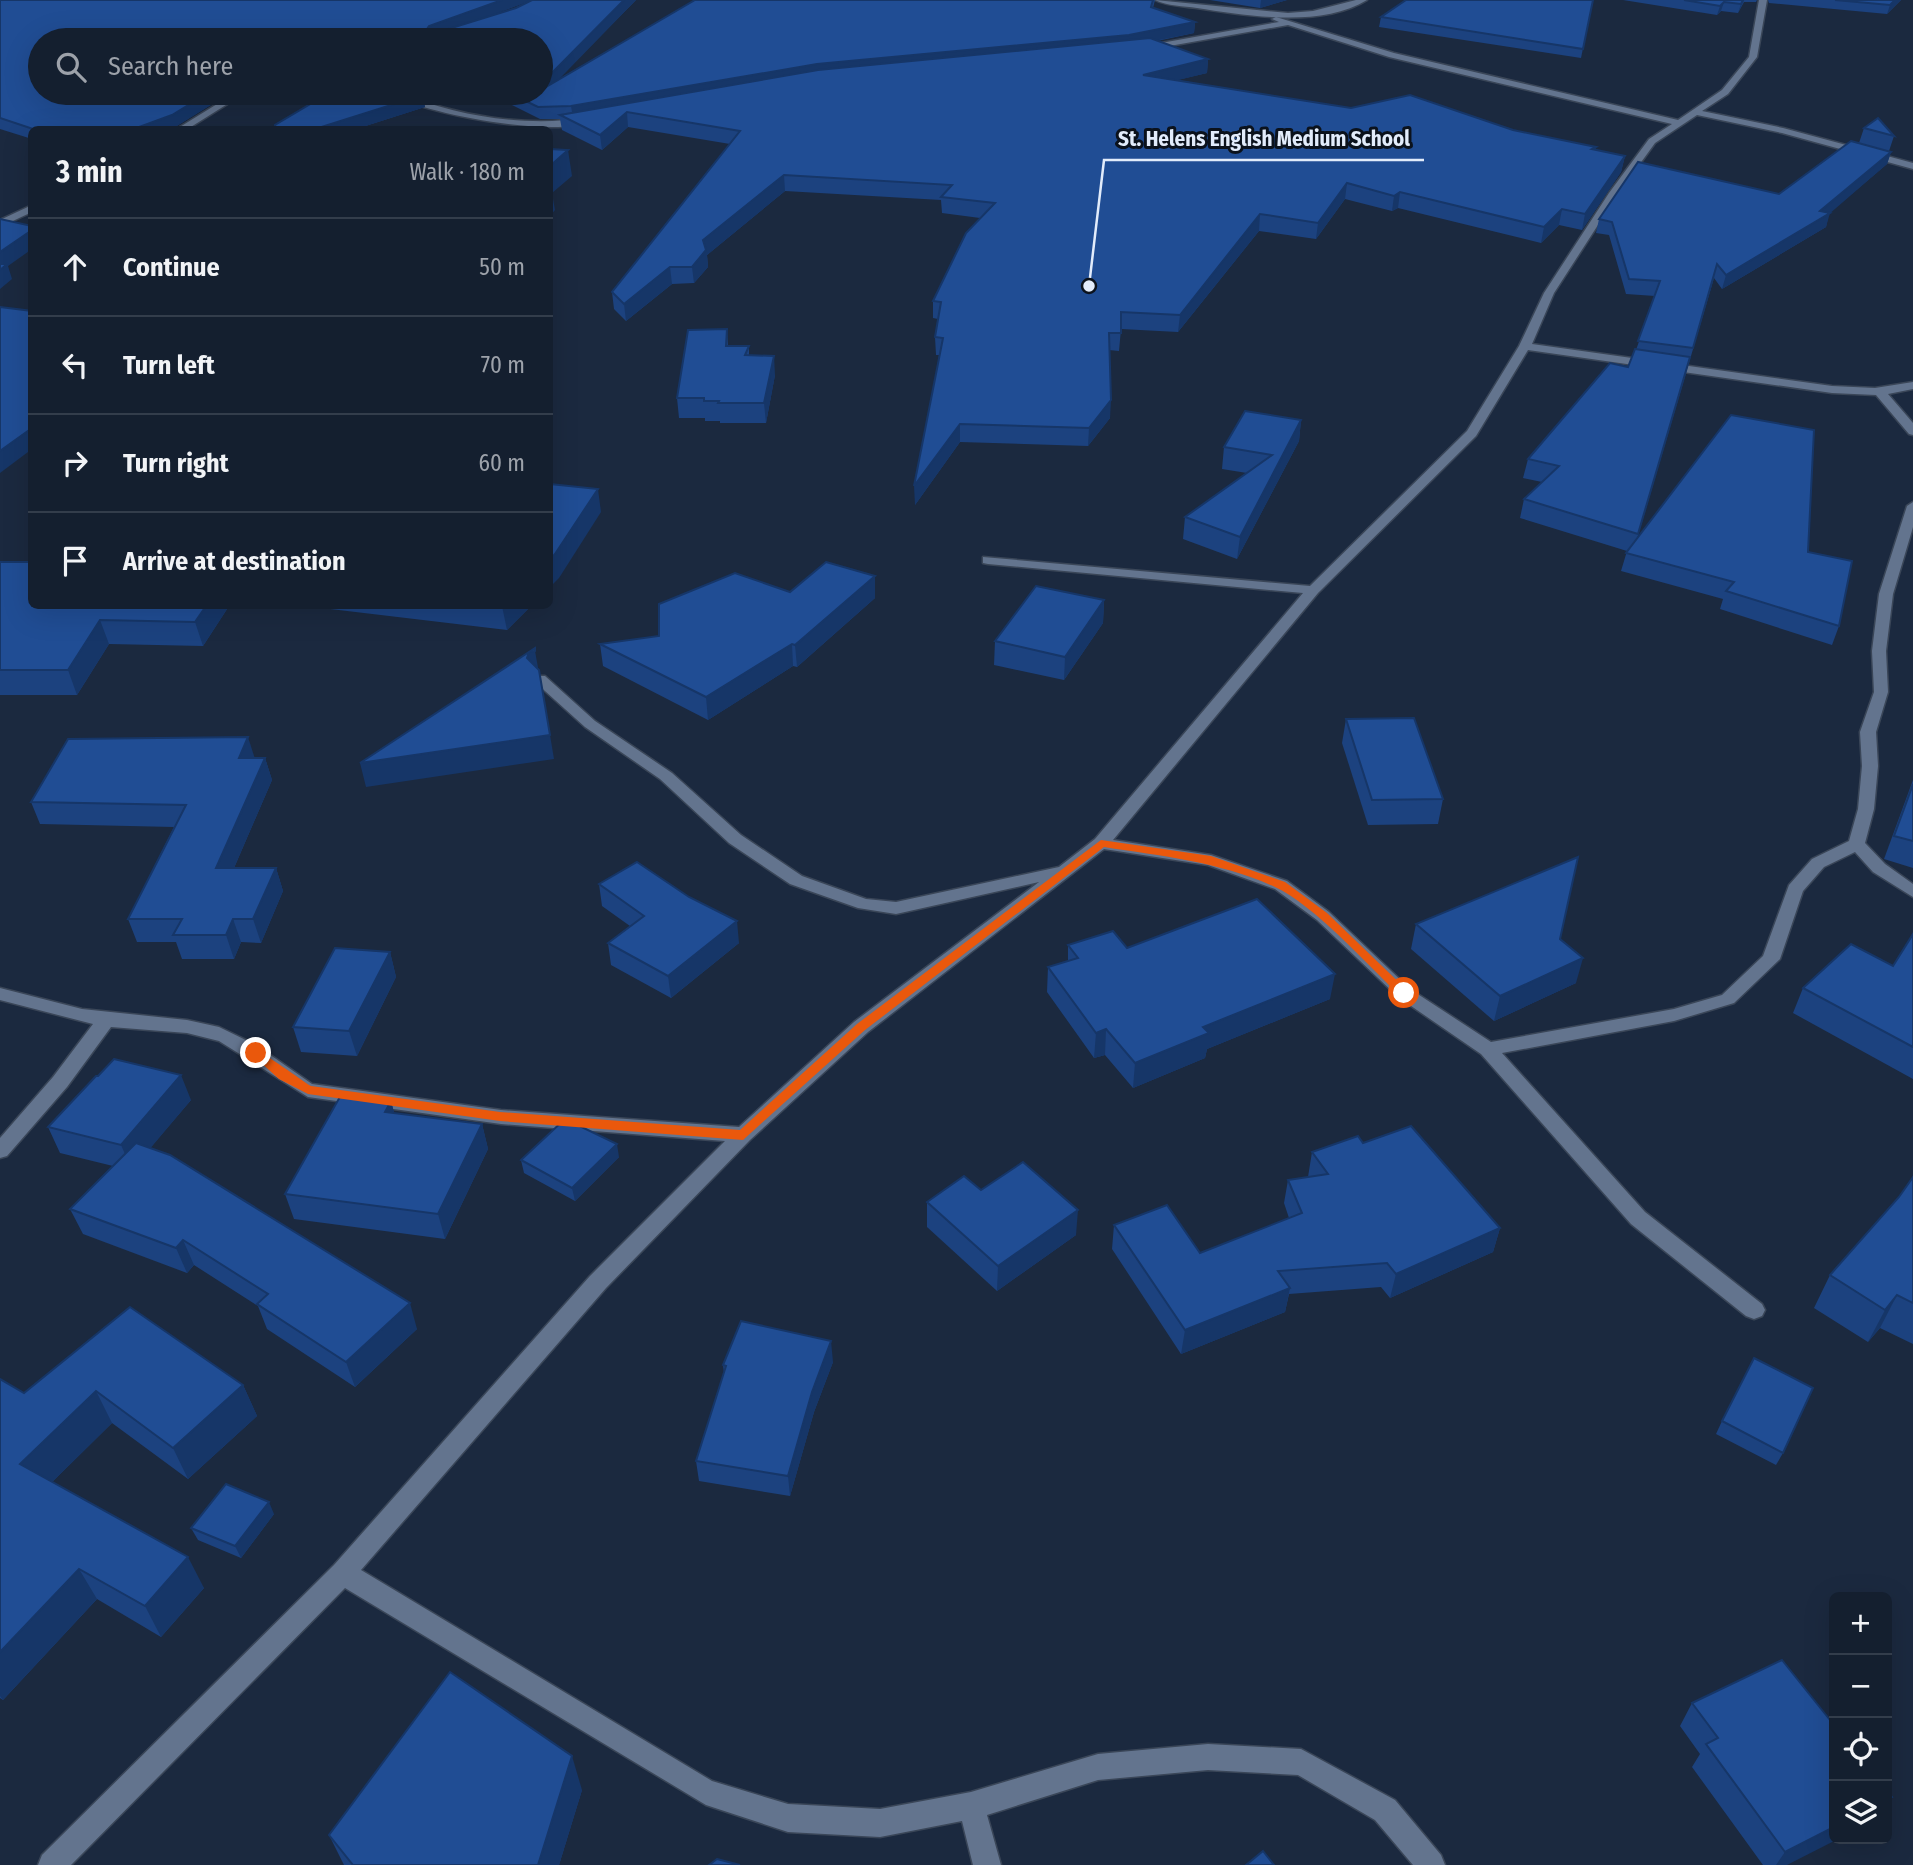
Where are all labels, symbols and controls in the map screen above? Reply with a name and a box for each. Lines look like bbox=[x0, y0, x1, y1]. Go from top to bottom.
search box bbox=[28, 28, 553, 105]
icon: search bbox=[52, 48, 90, 86]
text: Search here bbox=[108, 51, 233, 82]
callout: St. Helens English Medium School bbox=[1104, 118, 1424, 160]
text: St. Helens English Medium School bbox=[1118, 126, 1410, 152]
text: 3 min bbox=[56, 154, 123, 190]
text: Walk · 180 m bbox=[409, 158, 525, 186]
icon: ahead bbox=[56, 248, 94, 286]
text: Continue bbox=[123, 252, 220, 283]
text: 50 m bbox=[479, 253, 525, 281]
icon: left bbox=[56, 346, 94, 384]
text: Turn left bbox=[123, 350, 215, 381]
text: 70 m bbox=[481, 351, 525, 379]
icon: right bbox=[56, 444, 94, 482]
text: Turn right bbox=[123, 448, 229, 479]
text: 60 m bbox=[479, 449, 525, 477]
icon: arrive bbox=[56, 542, 94, 580]
text: Arrive at destination bbox=[123, 546, 346, 577]
route start bbox=[1388, 977, 1419, 1008]
route end bbox=[240, 1037, 271, 1068]
map controls bbox=[1829, 1592, 1892, 1844]
button: + bbox=[1829, 1592, 1892, 1655]
button: − bbox=[1829, 1655, 1892, 1718]
button: locate bbox=[1829, 1718, 1892, 1781]
button: layers bbox=[1829, 1781, 1892, 1844]

